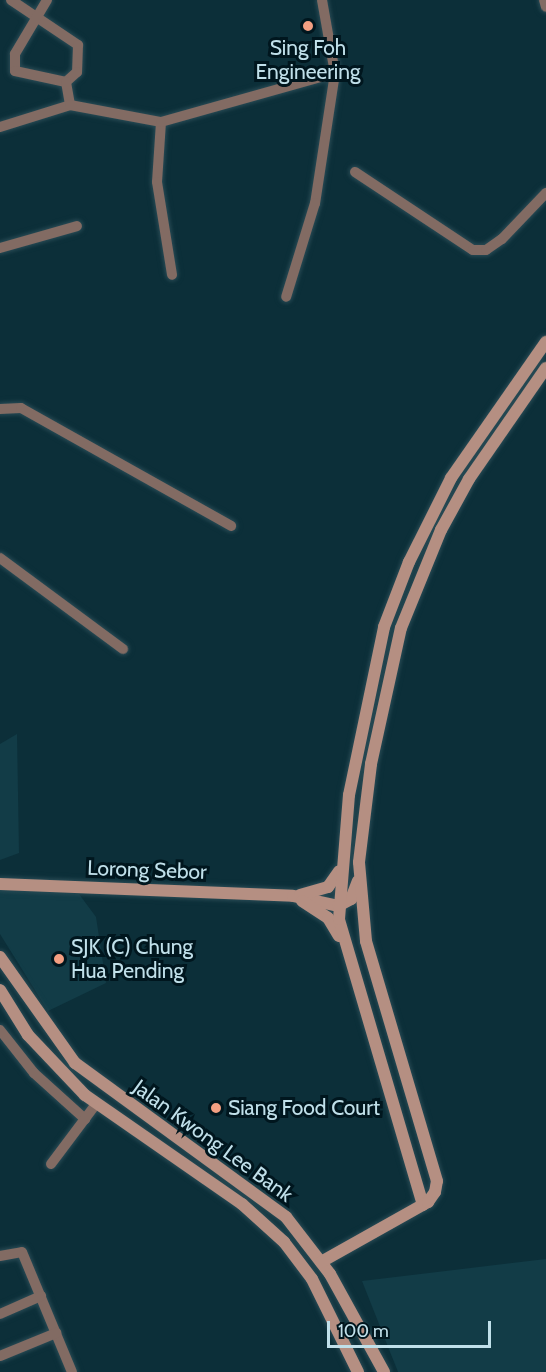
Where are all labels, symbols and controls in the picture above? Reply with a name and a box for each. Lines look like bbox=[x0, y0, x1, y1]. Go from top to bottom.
marker: Sing Foh Engineering bbox=[301, 19, 315, 33]
place label: Sing Foh Engineering bbox=[255, 35, 361, 85]
street label: Lorong Sebor bbox=[87, 855, 207, 885]
place label: SJK (C) Chung Hua Pending bbox=[71, 934, 193, 984]
marker: SJK (C) Chung Hua Pending bbox=[52, 952, 66, 966]
street label: Jalan Kwong Lee Bank bbox=[128, 1075, 298, 1207]
place label: Siang Food Court bbox=[228, 1095, 380, 1121]
marker: Siang Food Court bbox=[209, 1101, 223, 1115]
scale bar bbox=[330, 1309, 494, 1347]
text: 100 m bbox=[338, 1320, 389, 1342]

